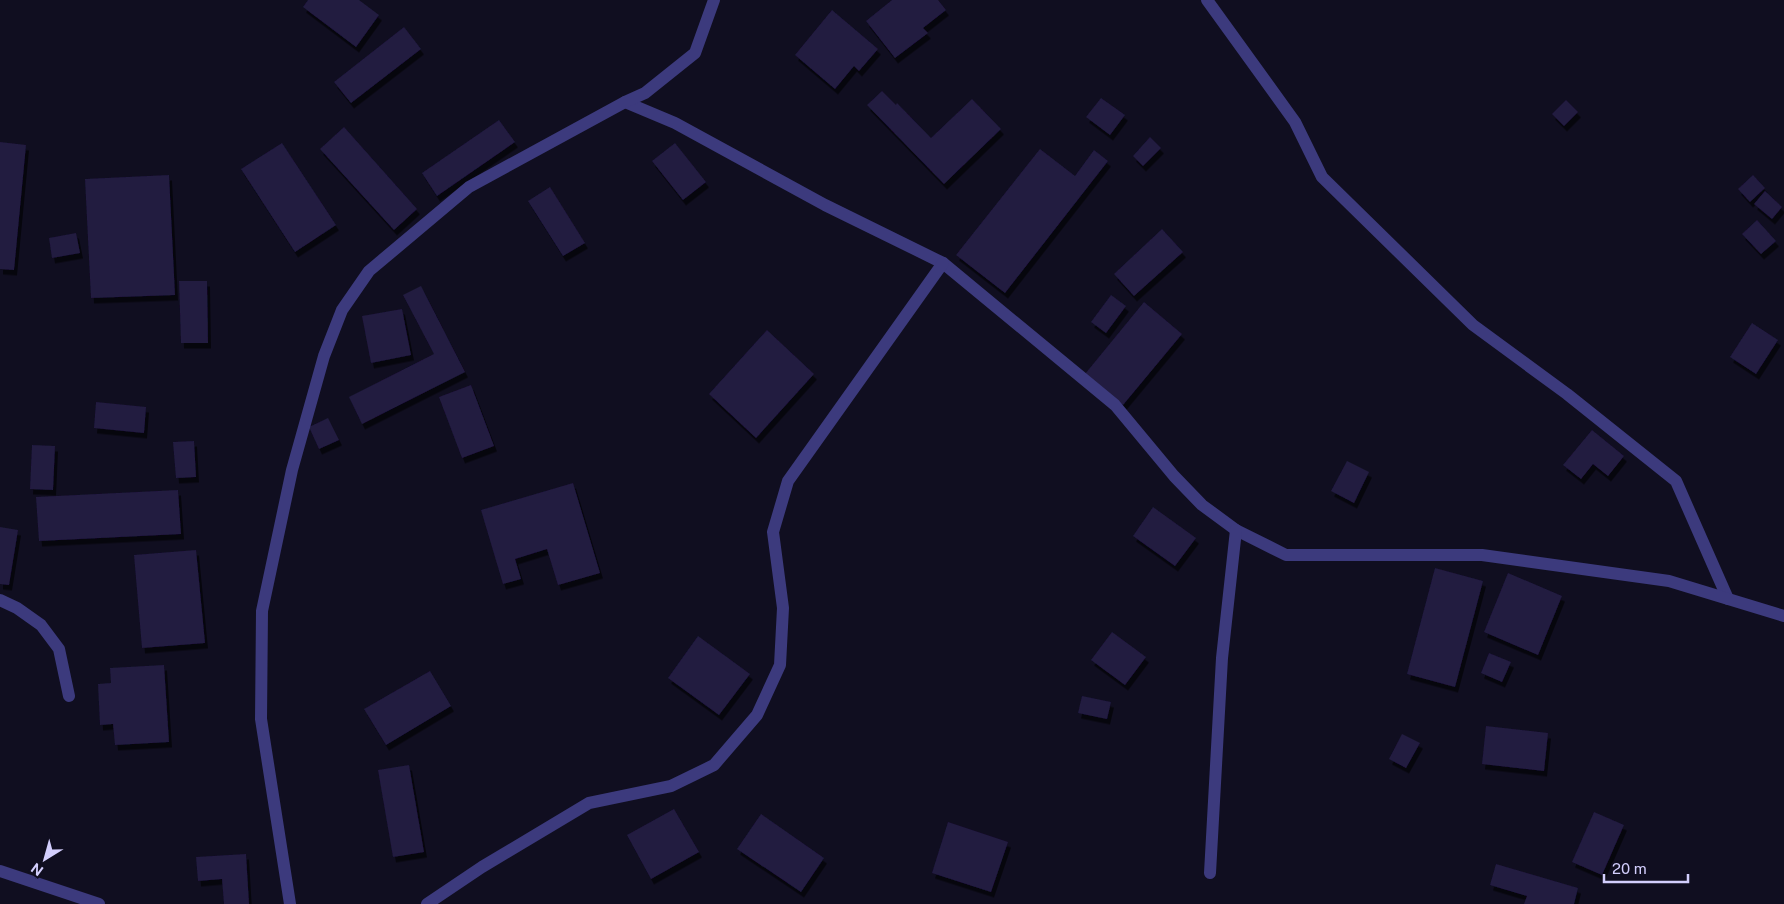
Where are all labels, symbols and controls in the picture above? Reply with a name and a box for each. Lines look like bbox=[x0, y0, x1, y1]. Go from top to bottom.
north arrow bbox=[20, 834, 70, 884]
scale bar bbox=[1604, 852, 1688, 884]
text: N bbox=[28, 860, 46, 879]
text: 20 m bbox=[1612, 860, 1647, 877]

